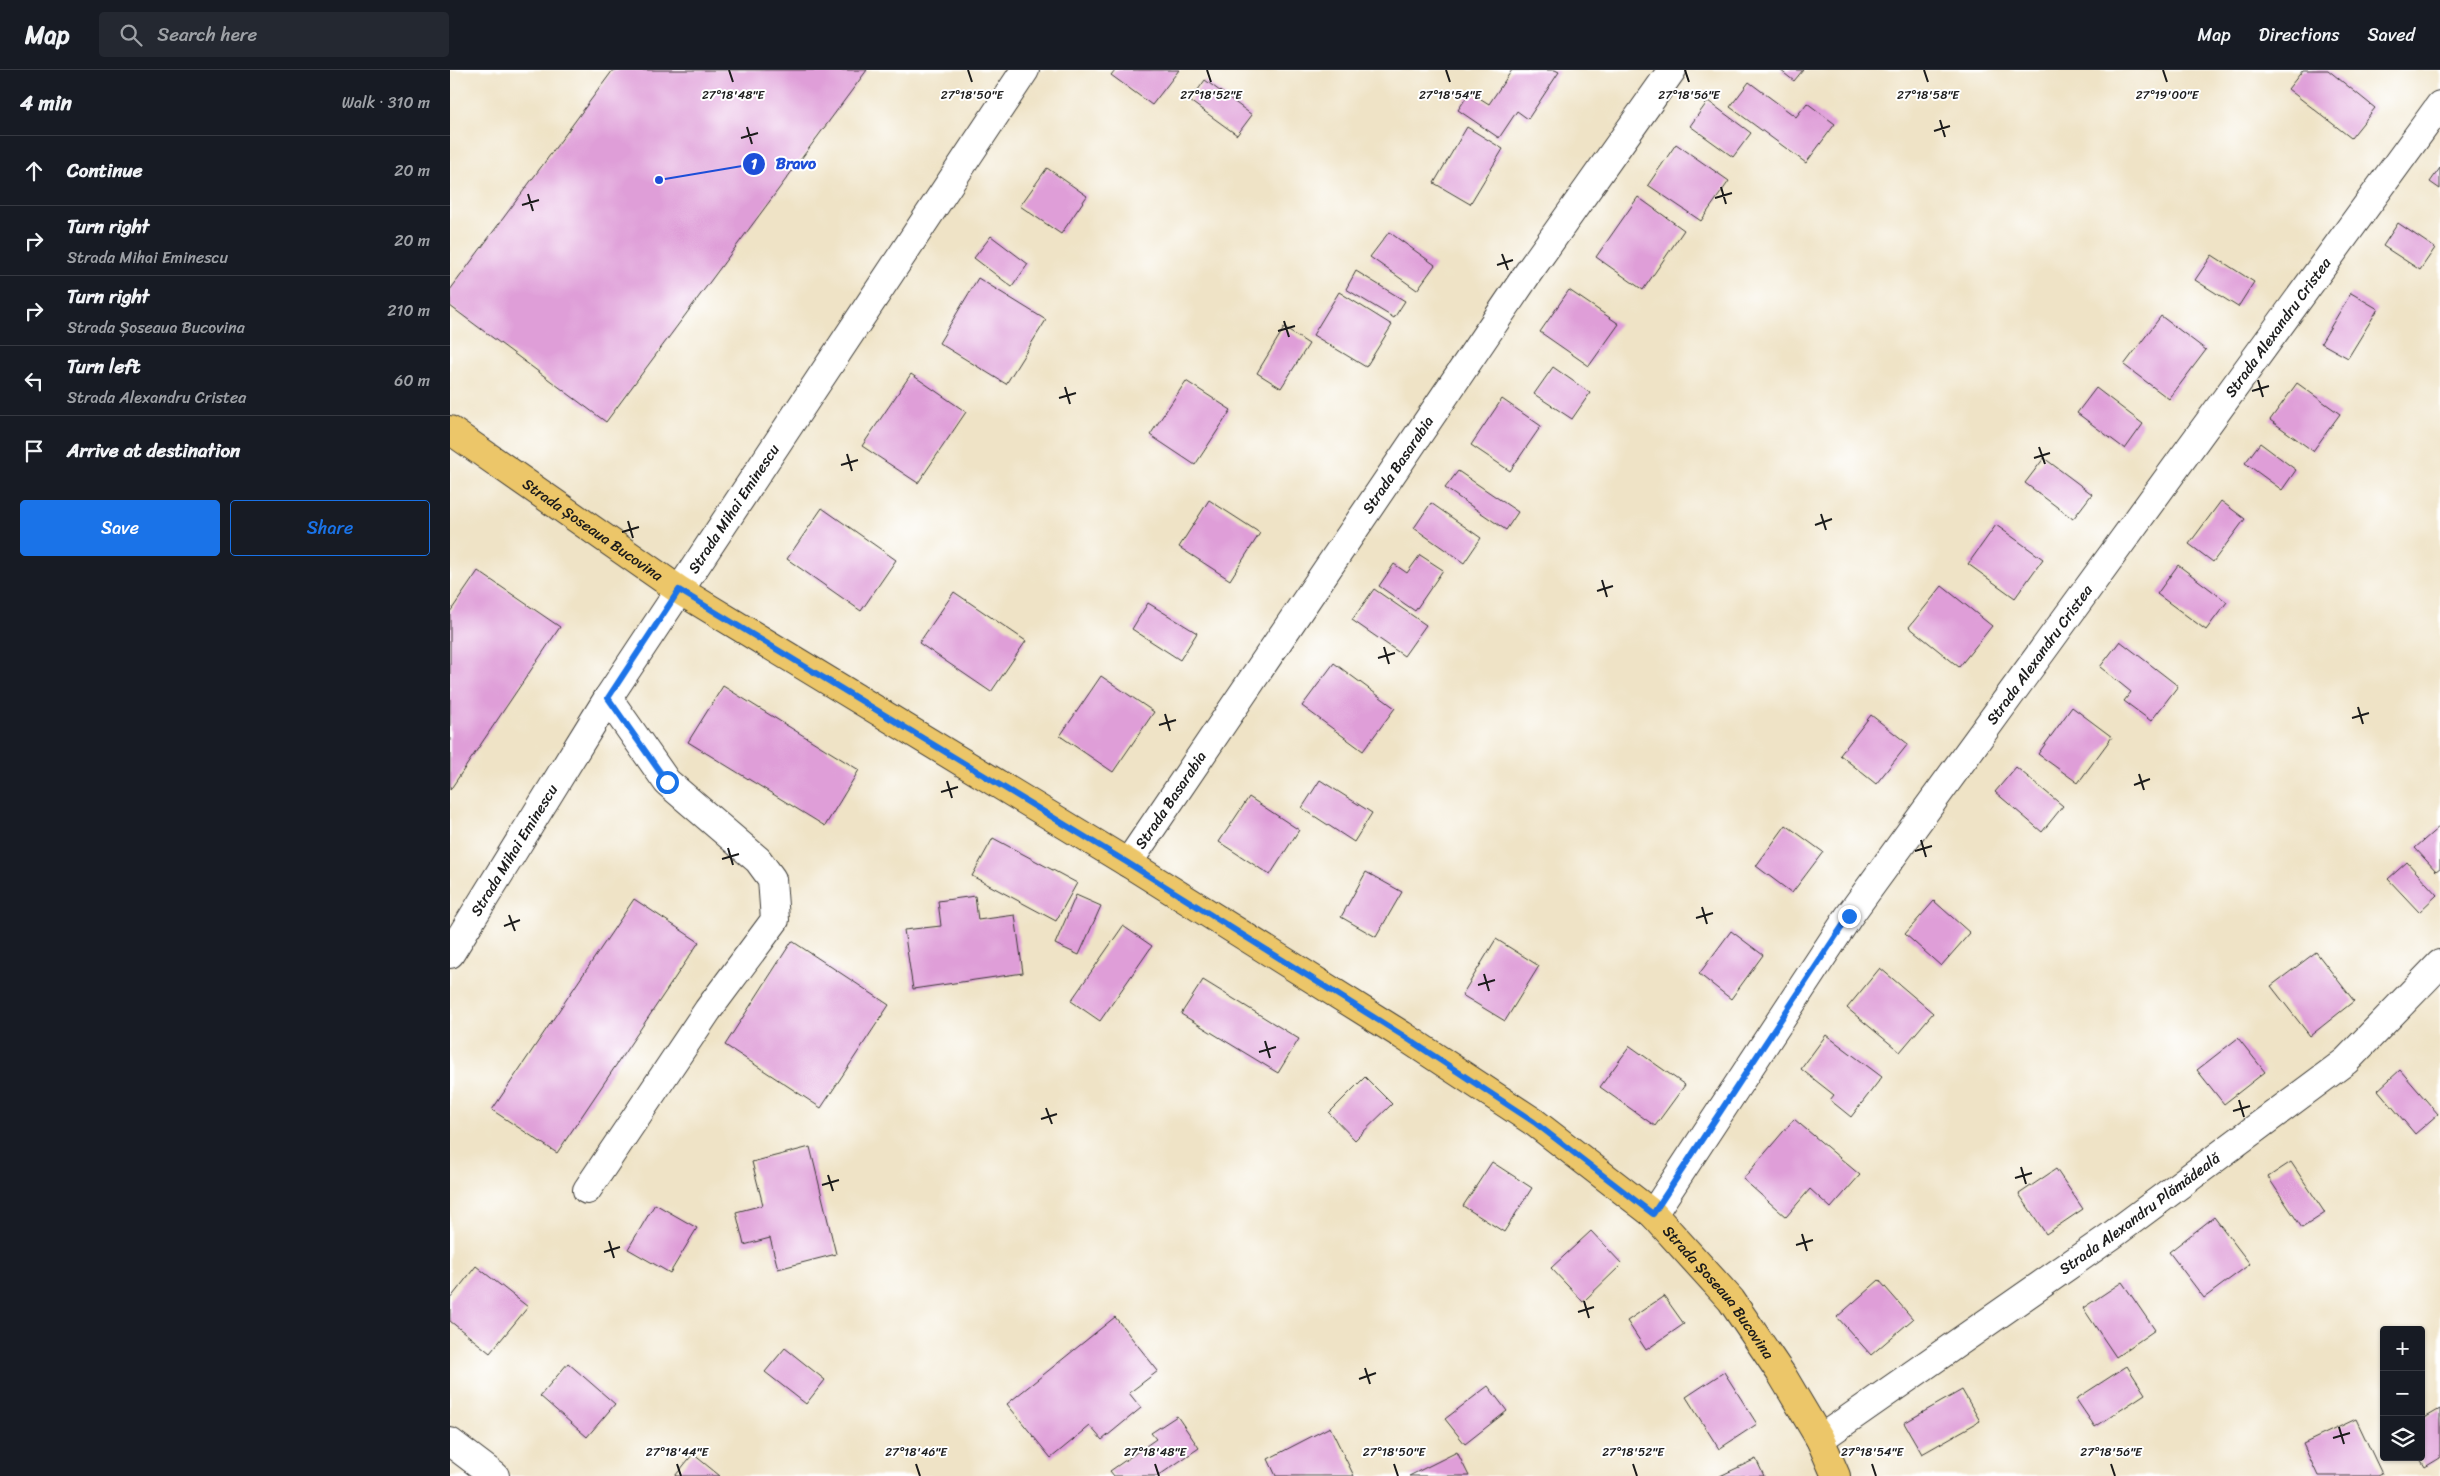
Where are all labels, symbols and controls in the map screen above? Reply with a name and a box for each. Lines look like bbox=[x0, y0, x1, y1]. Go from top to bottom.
search box bbox=[99, 12, 449, 57]
text: Map bbox=[25, 14, 69, 56]
text: Search here bbox=[157, 18, 257, 51]
text: Map bbox=[2198, 19, 2231, 51]
text: Directions bbox=[2259, 19, 2340, 51]
text: Saved bbox=[2368, 19, 2415, 51]
icon: search bbox=[117, 21, 145, 49]
text: 4 min bbox=[20, 84, 72, 122]
text: 27°18'48"E bbox=[702, 84, 765, 106]
text: 27°18'50"E bbox=[941, 84, 1004, 106]
text: 27°18'52"E bbox=[1180, 84, 1243, 106]
text: 27°18'54"E bbox=[1419, 84, 1482, 106]
text: 27°18'56"E bbox=[1658, 84, 1721, 106]
text: 27°18'58"E bbox=[1897, 84, 1960, 106]
text: 27°19'00"E bbox=[2136, 84, 2200, 106]
text: Walk · 310 m bbox=[342, 88, 430, 117]
callout: Bravo bbox=[741, 148, 827, 179]
text: Bravo bbox=[776, 149, 817, 178]
text: 1 bbox=[751, 151, 758, 177]
text: Continue bbox=[67, 154, 143, 187]
text: 20 m bbox=[394, 156, 430, 185]
icon: ahead bbox=[20, 157, 48, 185]
text: Turn right bbox=[67, 210, 149, 243]
text: 20 m bbox=[394, 226, 430, 255]
icon: right bbox=[20, 227, 48, 255]
text: Strada Mihai Eminescu bbox=[67, 243, 228, 272]
street label: Strada Alexandru Cristea bbox=[2218, 251, 2338, 403]
text: Turn right bbox=[67, 280, 149, 313]
text: 210 m bbox=[387, 296, 430, 325]
icon: right bbox=[20, 297, 48, 325]
text: Strada Șoseaua Bucovina bbox=[67, 313, 245, 342]
text: Turn left bbox=[67, 350, 140, 383]
text: 60 m bbox=[394, 366, 430, 395]
icon: left bbox=[20, 367, 48, 395]
text: Strada Alexandru Cristea bbox=[67, 383, 246, 412]
street label: Strada Basarabia bbox=[1355, 410, 1441, 519]
text: Arrive at destination bbox=[67, 434, 240, 467]
icon: arrive bbox=[20, 437, 48, 465]
street label: Strada Mihai Eminescu bbox=[681, 439, 786, 579]
street label: Strada Șoseaua Bucovina bbox=[517, 471, 669, 588]
button: Save bbox=[20, 500, 220, 556]
button: Share bbox=[230, 500, 430, 556]
street label: Strada Alexandru Cristea bbox=[1979, 579, 2100, 730]
street label: Strada Basarabia bbox=[1128, 745, 1214, 854]
route start bbox=[656, 771, 679, 794]
street label: Strada Mihai Eminescu bbox=[463, 779, 565, 921]
route end bbox=[1838, 905, 1861, 928]
street label: Strada Alexandru Plămădeală bbox=[2053, 1146, 2226, 1282]
street label: Strada Șoseaua Bucovina bbox=[1656, 1219, 1781, 1365]
map controls bbox=[2380, 1326, 2425, 1461]
button: + bbox=[2380, 1326, 2425, 1371]
button: − bbox=[2380, 1371, 2425, 1416]
button: layers bbox=[2380, 1416, 2425, 1461]
text: 27°18'44"E bbox=[646, 1441, 710, 1463]
text: 27°18'46"E bbox=[885, 1441, 948, 1463]
text: 27°18'48"E bbox=[1124, 1441, 1187, 1463]
text: 27°18'50"E bbox=[1363, 1441, 1426, 1463]
text: 27°18'52"E bbox=[1602, 1441, 1665, 1463]
text: 27°18'54"E bbox=[1841, 1441, 1904, 1463]
text: 27°18'56"E bbox=[2080, 1441, 2143, 1463]

